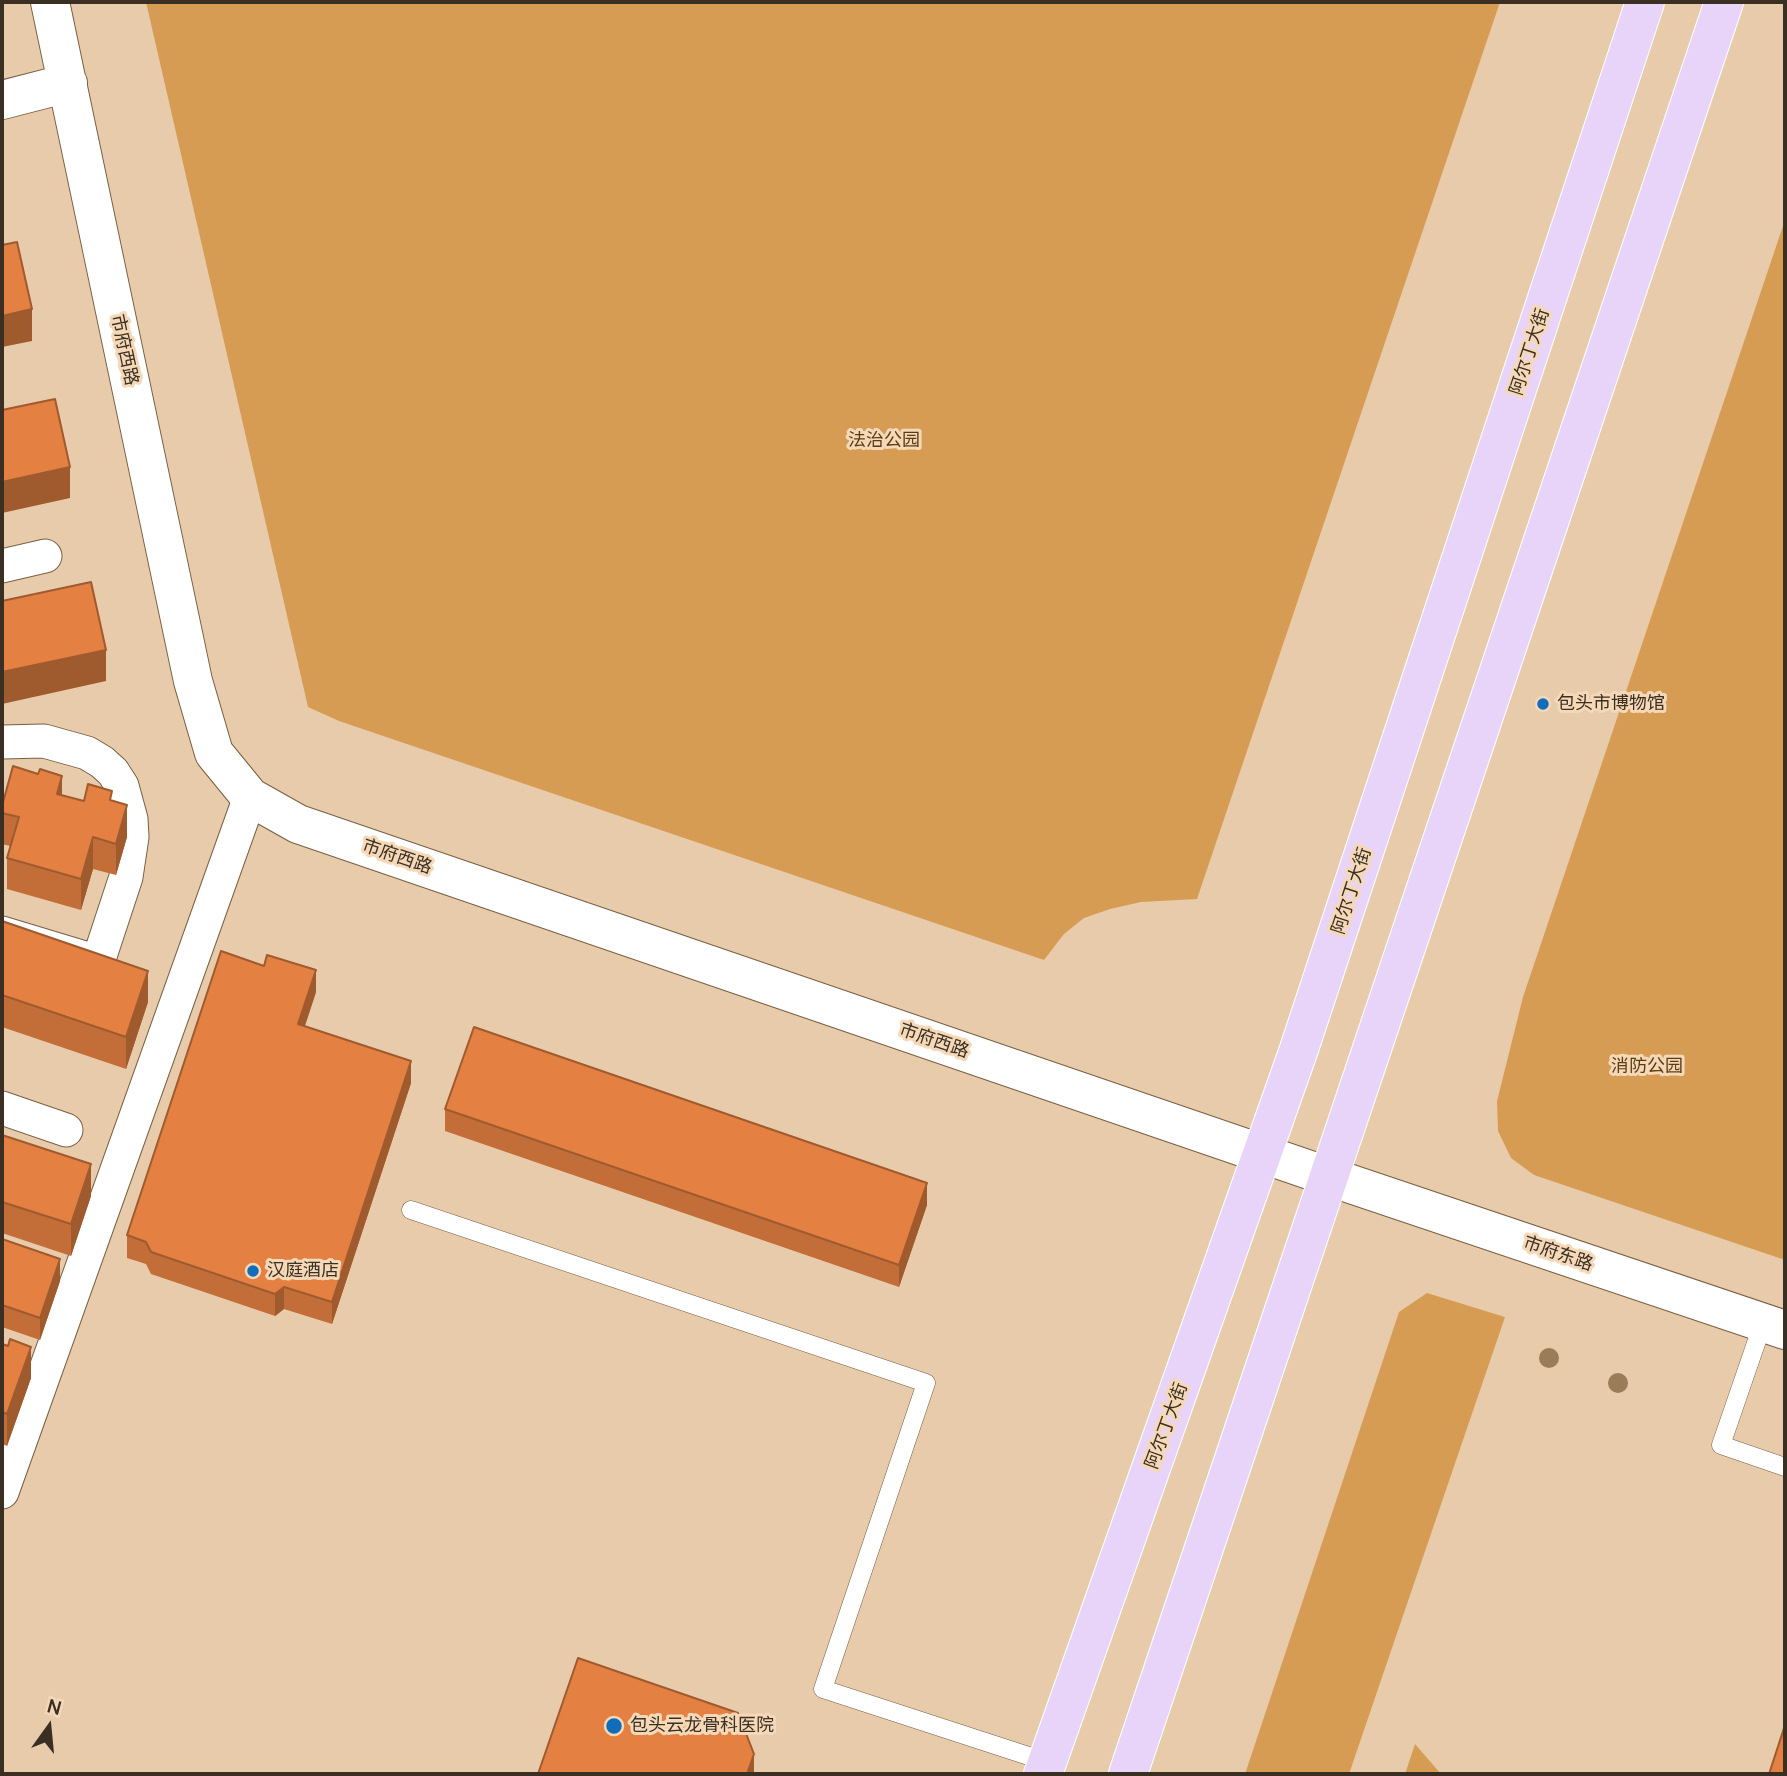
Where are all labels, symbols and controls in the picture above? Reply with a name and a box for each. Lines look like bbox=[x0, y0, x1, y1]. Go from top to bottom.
street label: 阿尔丁大街 bbox=[1506, 306, 1554, 398]
street label: 市府西路 bbox=[106, 313, 142, 387]
park label: 法治公园 bbox=[848, 430, 920, 452]
place label: 包头市博物馆 bbox=[1557, 693, 1665, 715]
marker: 包头市博物馆 bbox=[1535, 696, 1551, 712]
street label: 市府西路 bbox=[359, 835, 435, 879]
street label: 阿尔丁大街 bbox=[1328, 845, 1376, 937]
street label: 市府西路 bbox=[896, 1019, 972, 1063]
park label: 消防公园 bbox=[1611, 1056, 1683, 1078]
street label: 市府东路 bbox=[1520, 1232, 1596, 1276]
place label: 汉庭酒店 bbox=[267, 1260, 339, 1282]
marker: 汉庭酒店 bbox=[245, 1263, 261, 1279]
street label: 阿尔丁大街 bbox=[1141, 1380, 1193, 1472]
north arrow bbox=[14, 1692, 84, 1762]
text: N bbox=[44, 1692, 64, 1721]
place label: 包头云龙骨科医院 bbox=[630, 1715, 774, 1737]
marker: 包头云龙骨科医院 bbox=[604, 1716, 624, 1736]

